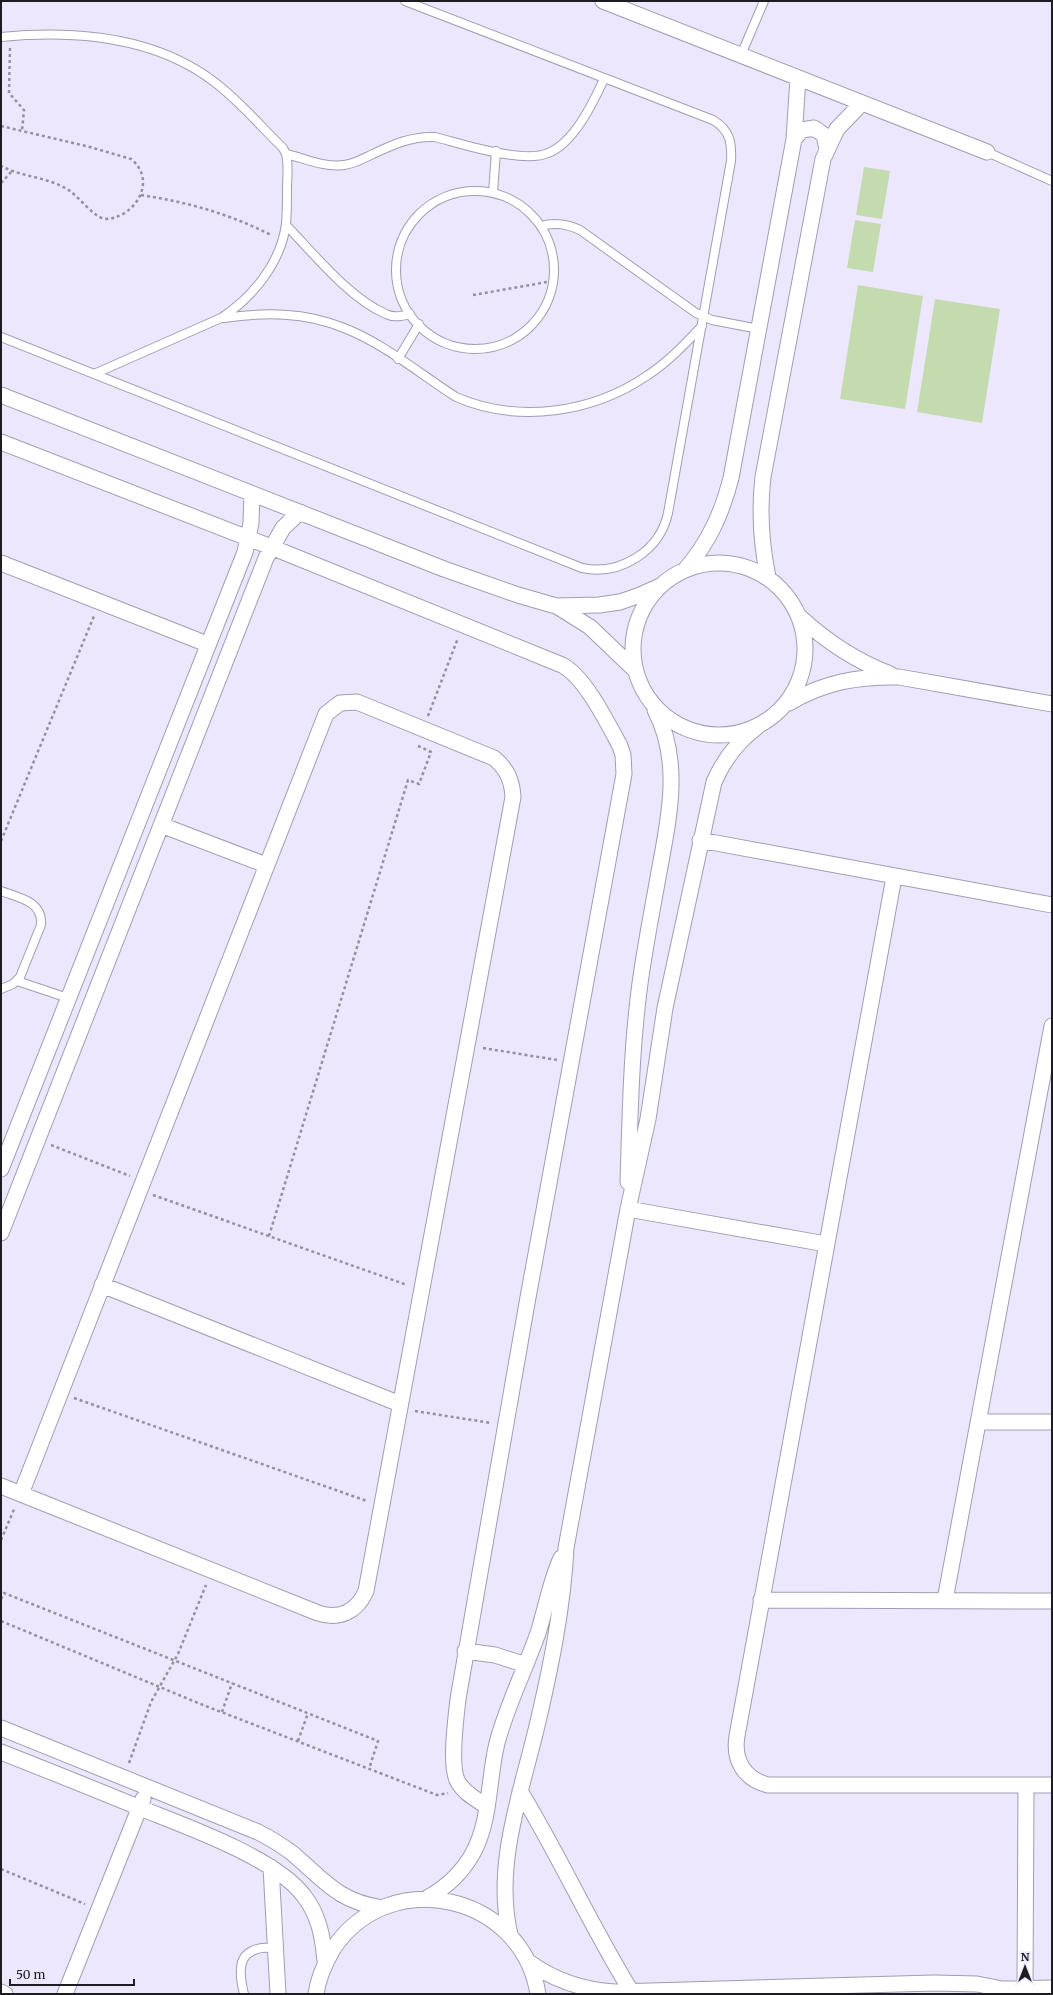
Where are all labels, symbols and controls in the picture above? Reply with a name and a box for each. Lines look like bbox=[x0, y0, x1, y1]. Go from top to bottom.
north arrow bbox=[1005, 1947, 1045, 1987]
text: N bbox=[1021, 1950, 1030, 1964]
scale bar bbox=[10, 1961, 134, 1987]
text: 50 m bbox=[16, 1967, 45, 1982]

